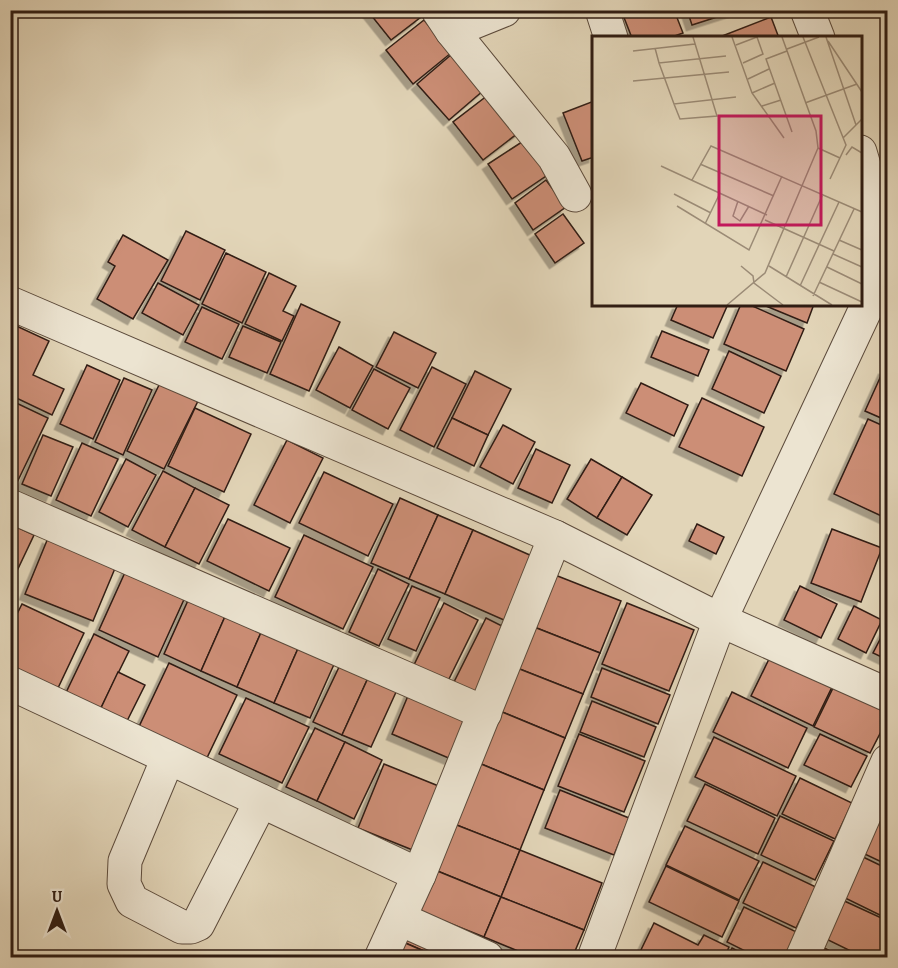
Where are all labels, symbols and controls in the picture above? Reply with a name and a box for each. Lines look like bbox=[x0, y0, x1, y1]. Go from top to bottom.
inset map bbox=[592, 36, 862, 306]
north arrow bbox=[27, 881, 87, 941]
text: U bbox=[52, 886, 63, 908]

